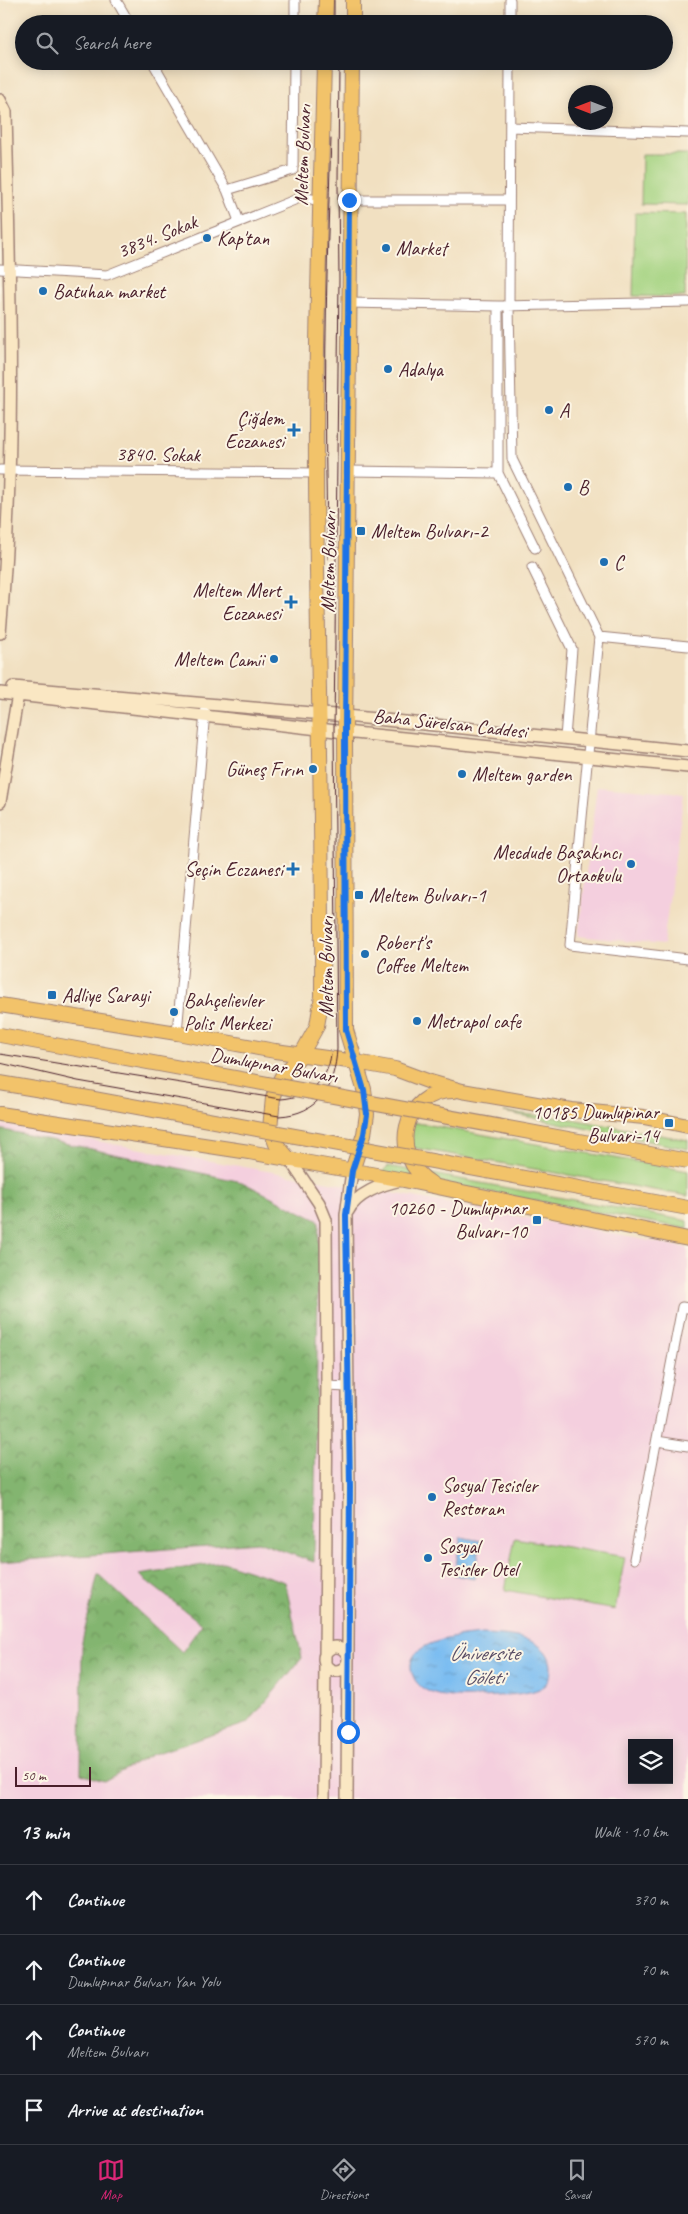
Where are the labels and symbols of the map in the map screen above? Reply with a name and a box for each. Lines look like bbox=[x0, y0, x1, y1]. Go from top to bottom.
north arrow bbox=[568, 85, 613, 130]
street label: Meltem Bulvarı bbox=[288, 103, 317, 206]
route end bbox=[338, 189, 361, 212]
street label: 3834. Sokak bbox=[114, 209, 202, 264]
place label: Kap'tan bbox=[217, 226, 270, 251]
marker: Kap'tan bbox=[201, 232, 213, 244]
place label: Market bbox=[396, 236, 450, 261]
marker: Market bbox=[380, 242, 392, 254]
place label: Batuhan market bbox=[53, 279, 167, 304]
marker: Batuhan market bbox=[37, 285, 49, 297]
place label: Adalya bbox=[398, 357, 445, 382]
marker: Adalya bbox=[382, 363, 394, 375]
place label: A bbox=[559, 398, 570, 423]
marker: A bbox=[543, 404, 555, 416]
place label: Çiğdem Eczanesi bbox=[225, 406, 286, 454]
marker: Çiğdem Eczanesi bbox=[288, 424, 300, 436]
street label: 3840. Sokak bbox=[116, 441, 202, 468]
place label: B bbox=[578, 475, 590, 500]
marker: B bbox=[562, 481, 574, 493]
street label: Meltem Bulvarı bbox=[315, 510, 342, 613]
place label: Meltem Bulvarı-2 bbox=[371, 519, 490, 544]
marker: Meltem Bulvarı-2 bbox=[355, 525, 367, 537]
place label: C bbox=[614, 550, 626, 575]
marker: C bbox=[598, 556, 610, 568]
place label: Meltem Mert Eczanesi bbox=[193, 578, 283, 626]
marker: Meltem Mert Eczanesi bbox=[285, 596, 297, 608]
place label: Meltem Camii bbox=[174, 647, 266, 672]
marker: Meltem Camii bbox=[268, 653, 280, 665]
street label: Baha Sürelsan Caddesi bbox=[372, 703, 530, 744]
place label: Güneş Fırın bbox=[226, 757, 304, 782]
place label: Meltem garden bbox=[472, 762, 572, 787]
marker: Güneş Fırın bbox=[307, 763, 319, 775]
marker: Meltem garden bbox=[456, 768, 468, 780]
place label: Mecdude Başakıncı Ortaokulu bbox=[493, 840, 623, 888]
place label: Seçin Eczanesi bbox=[185, 857, 285, 882]
marker: Mecdude Başakıncı Ortaokulu bbox=[625, 858, 637, 870]
marker: Seçin Eczanesi bbox=[287, 863, 299, 875]
place label: Meltem Bulvarı-1 bbox=[369, 883, 487, 908]
marker: Meltem Bulvarı-1 bbox=[353, 889, 365, 901]
street label: Meltem Bulvarı bbox=[314, 915, 339, 1018]
place label: Robert's Coffee Meltem bbox=[375, 930, 469, 978]
marker: Robert's Coffee Meltem bbox=[359, 948, 371, 960]
place label: Adliye Sarayi bbox=[62, 983, 152, 1008]
place label: Bahçelievler Polis Merkezi bbox=[184, 988, 273, 1036]
marker: Adliye Sarayi bbox=[46, 989, 58, 1001]
marker: Bahçelievler Polis Merkezi bbox=[168, 1006, 180, 1018]
place label: Metrapol cafe bbox=[427, 1009, 522, 1034]
marker: Metrapol cafe bbox=[411, 1015, 423, 1027]
street label: Dumlupınar Bulvarı bbox=[208, 1042, 341, 1089]
place label: 10185 Dumlupinar Bulvari-14 bbox=[532, 1100, 661, 1148]
marker: 10185 Dumlupinar Bulvari-14 bbox=[663, 1117, 675, 1129]
place label: 10260 - Dumlupınar Bulvarı-10 bbox=[389, 1196, 529, 1244]
marker: 10260 - Dumlupınar Bulvarı-10 bbox=[531, 1214, 543, 1226]
place label: Sosyal Tesisler Restoran bbox=[442, 1473, 539, 1521]
marker: Sosyal Tesisler Restoran bbox=[426, 1491, 438, 1503]
place label: Sosyal Tesisler Otel bbox=[438, 1534, 521, 1582]
marker: Sosyal Tesisler Otel bbox=[422, 1552, 434, 1564]
water label: Üniversite Göleti bbox=[449, 1640, 522, 1690]
route start bbox=[337, 1721, 360, 1744]
scale bar bbox=[15, 1764, 91, 1787]

